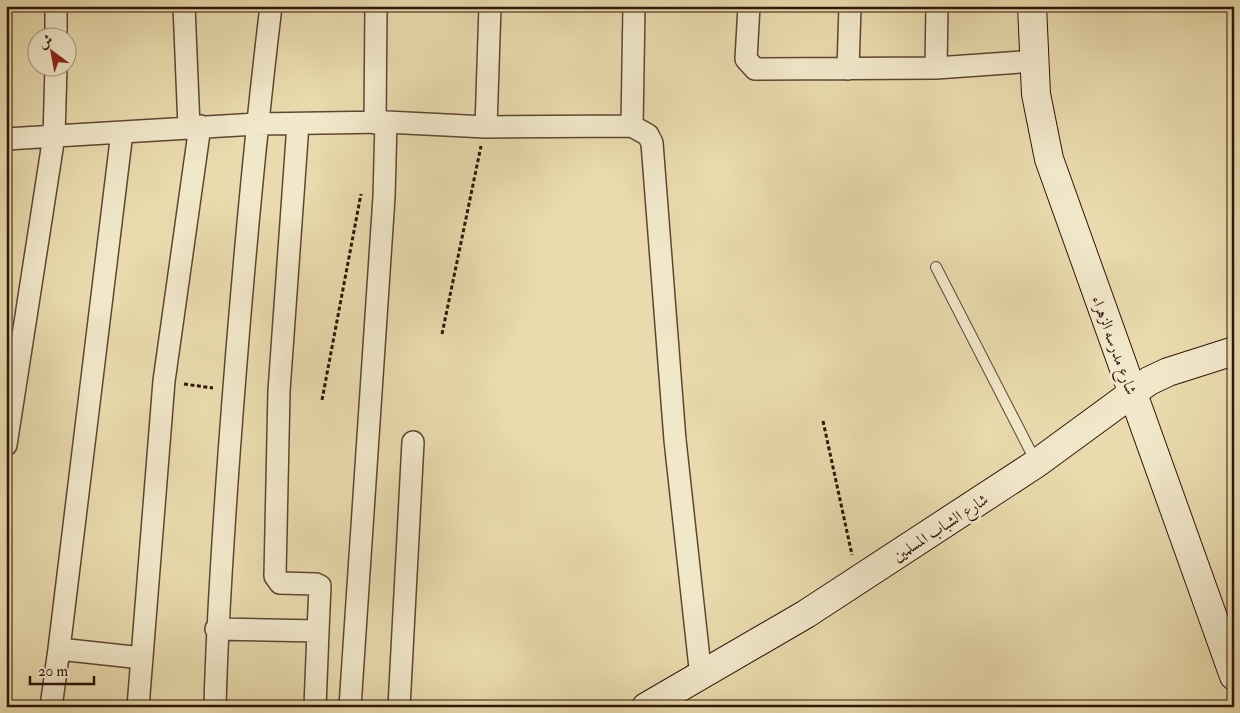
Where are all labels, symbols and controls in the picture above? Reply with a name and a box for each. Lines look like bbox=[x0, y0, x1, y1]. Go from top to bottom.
north arrow bbox=[28, 28, 78, 78]
text: ش bbox=[35, 30, 56, 52]
street label: شارع مدرسه الزهراء bbox=[1084, 293, 1141, 399]
street label: شارع الشباب المسلمين bbox=[889, 489, 994, 569]
scale bar bbox=[30, 653, 94, 685]
text: 20 m bbox=[38, 662, 68, 681]

